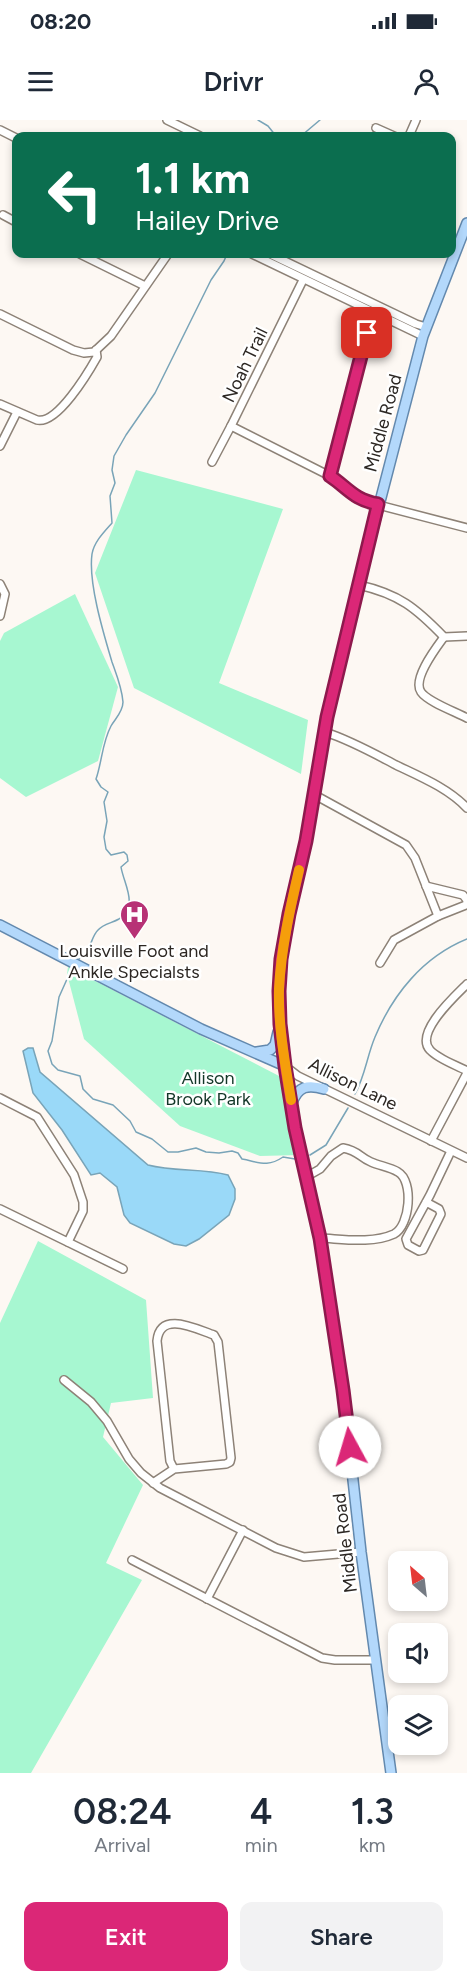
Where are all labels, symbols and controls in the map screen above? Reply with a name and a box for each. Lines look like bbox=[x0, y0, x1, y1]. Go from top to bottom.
text: 08:20 bbox=[30, 8, 91, 35]
icon: menu bbox=[24, 65, 57, 98]
text: Drivr bbox=[204, 65, 263, 98]
icon: person bbox=[410, 65, 443, 98]
text: 1.1 km bbox=[135, 153, 250, 204]
icon: left bbox=[36, 156, 114, 234]
text: Hailey Drive bbox=[135, 204, 279, 237]
pin bbox=[341, 307, 392, 358]
icon: arrive bbox=[350, 316, 383, 349]
street label: Noah Trail bbox=[217, 324, 273, 406]
street label: Middle Road bbox=[359, 372, 407, 474]
hospital icon: Louisville Foot and Ankle Specialsts bbox=[118, 898, 150, 940]
place label: Louisville Foot and Ankle Specialsts bbox=[59, 940, 209, 983]
street label: Allison Lane bbox=[305, 1053, 401, 1115]
park label: Allison Brook Park bbox=[165, 1067, 251, 1110]
position arrow bbox=[318, 1415, 382, 1479]
street label: Middle Road bbox=[328, 1492, 362, 1594]
north arrow bbox=[388, 1551, 448, 1611]
map controls bbox=[388, 1551, 448, 1755]
button: sound bbox=[388, 1623, 448, 1683]
button: layers bbox=[388, 1695, 448, 1755]
text: 08:24 bbox=[73, 1790, 172, 1833]
text: 4 bbox=[250, 1790, 272, 1833]
text: 1.3 bbox=[351, 1790, 394, 1833]
text: Arrival bbox=[94, 1833, 151, 1857]
text: min bbox=[245, 1833, 278, 1857]
text: km bbox=[359, 1833, 386, 1857]
button: Exit bbox=[24, 1902, 228, 1971]
button: Share bbox=[240, 1902, 443, 1971]

